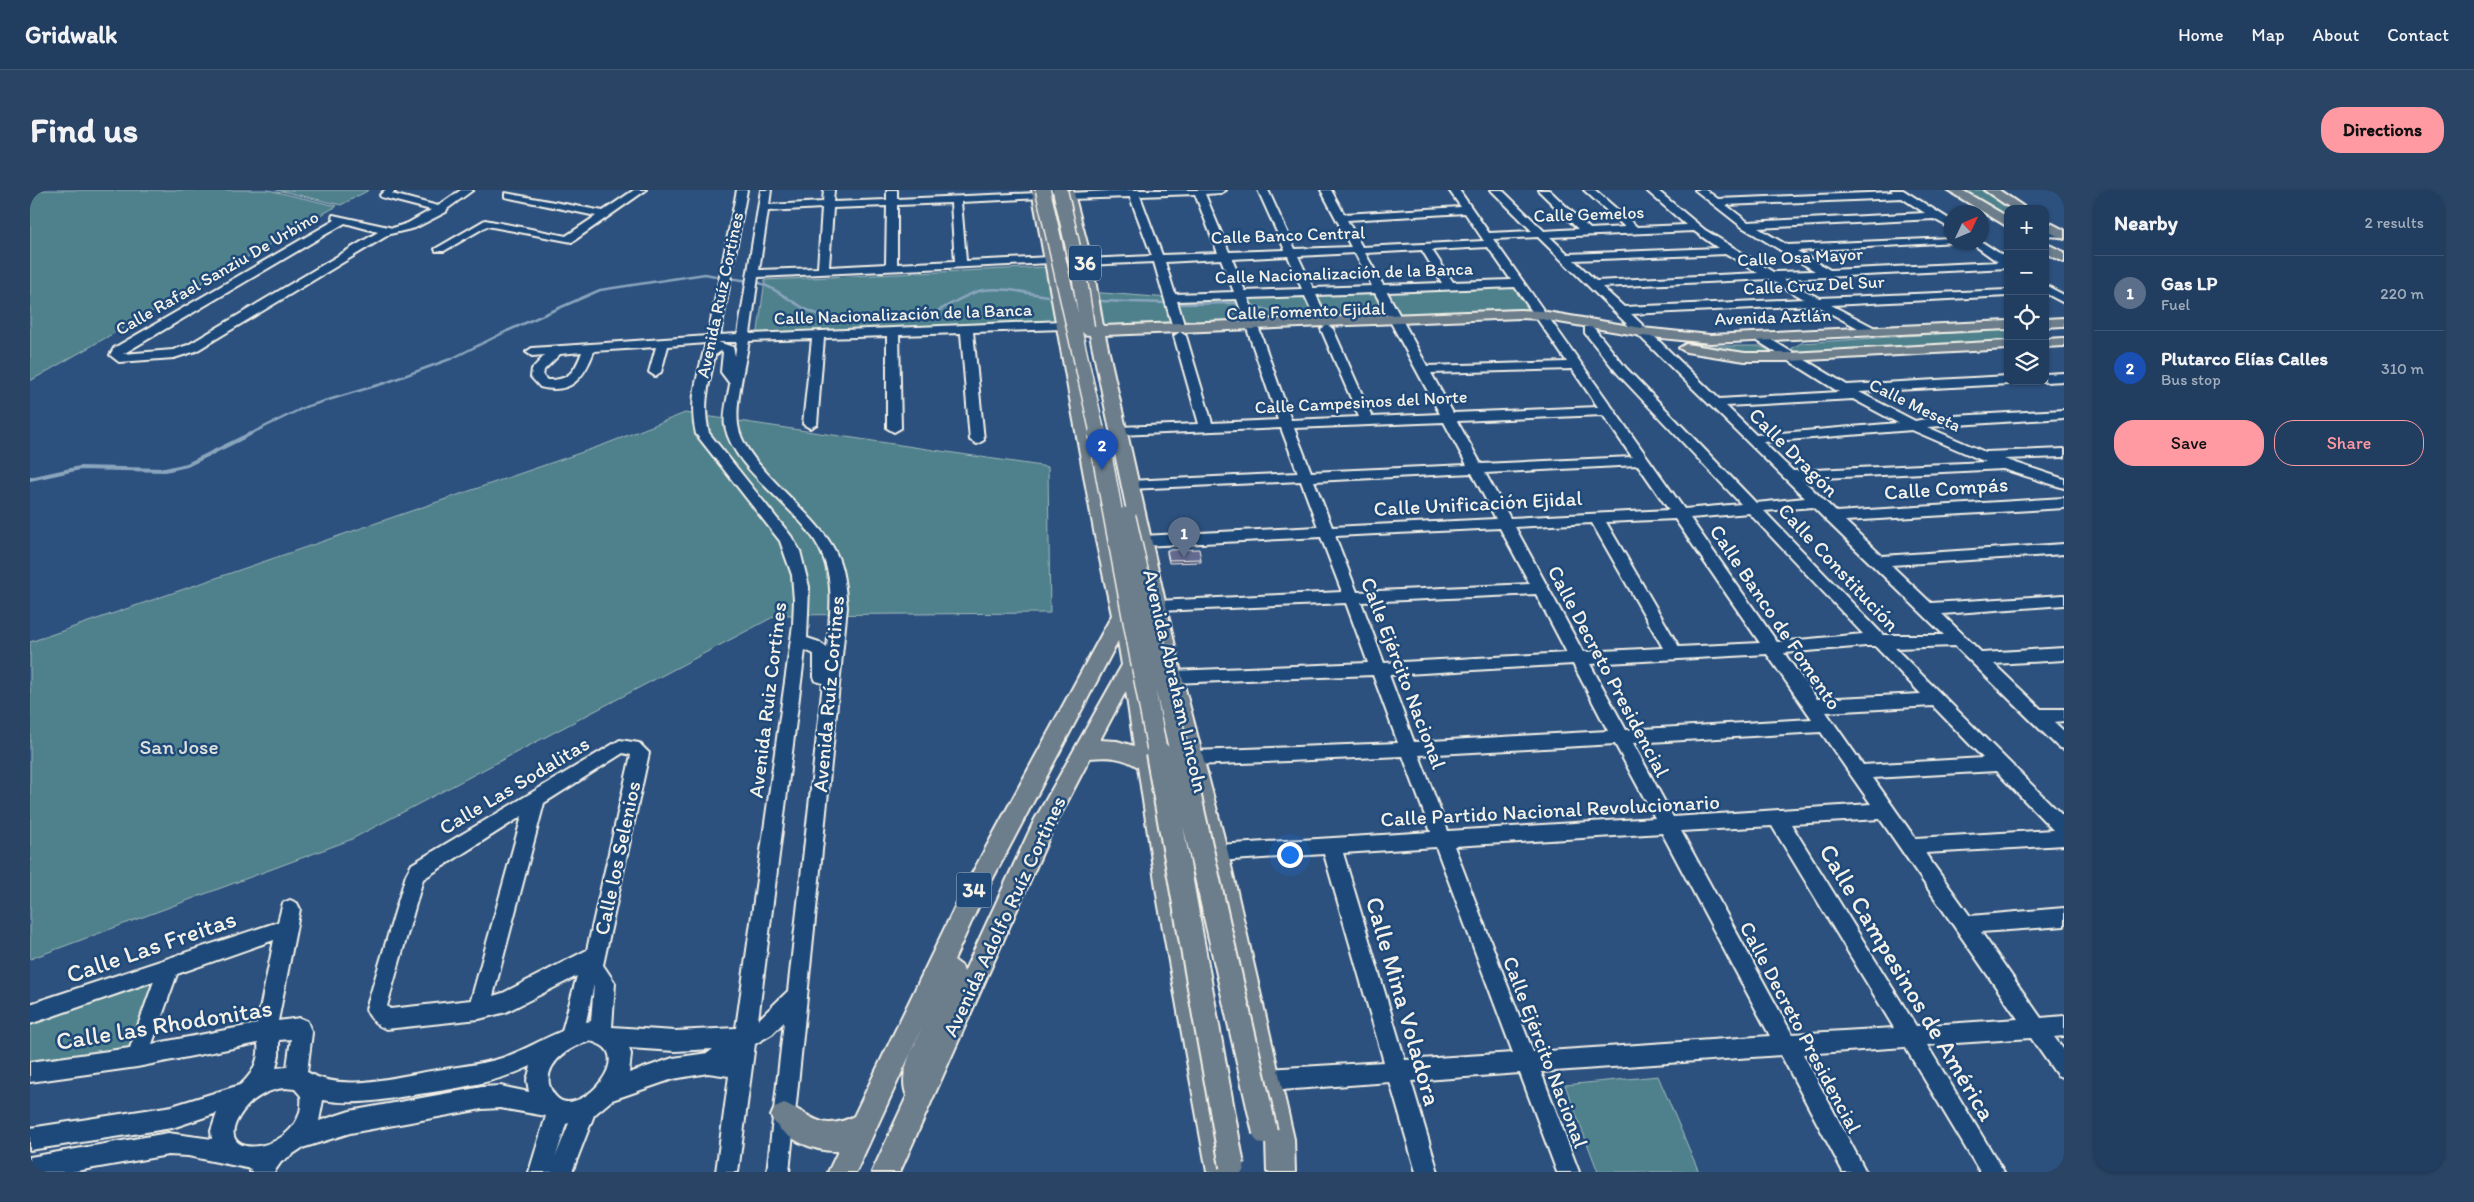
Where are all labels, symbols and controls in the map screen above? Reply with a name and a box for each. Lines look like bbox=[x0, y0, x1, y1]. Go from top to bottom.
text: Gridwalk bbox=[25, 20, 117, 49]
text: Home bbox=[2178, 24, 2224, 46]
text: Map bbox=[2252, 24, 2285, 46]
text: About bbox=[2313, 24, 2359, 46]
text: Contact bbox=[2387, 24, 2449, 46]
button: Directions bbox=[2321, 107, 2444, 153]
text: Find us bbox=[30, 109, 138, 151]
street label: Calle Gemelos bbox=[1533, 201, 1645, 227]
north arrow bbox=[1944, 205, 1989, 250]
map controls bbox=[2004, 205, 2049, 385]
button: + bbox=[2004, 205, 2049, 250]
street label: Calle Rafael Sanziu De Urbino bbox=[111, 206, 323, 340]
street label: Avenida Ruíz Cortines bbox=[692, 210, 748, 380]
text: Nearby bbox=[2114, 210, 2178, 235]
text: 2 results bbox=[2364, 213, 2424, 232]
street label: Calle Banco Central bbox=[1210, 221, 1366, 249]
street label: Calle Osa Mayor bbox=[1736, 243, 1864, 271]
road number: 36 bbox=[1069, 246, 1101, 280]
button: − bbox=[2004, 250, 2049, 295]
street label: Calle Nacionalización de la Banca bbox=[1214, 257, 1474, 289]
street label: Calle Cruz Del Sur bbox=[1743, 270, 1886, 300]
text: Gas LP bbox=[2161, 272, 2217, 295]
text: 1 bbox=[2126, 284, 2134, 303]
text: 220 m bbox=[2380, 284, 2424, 303]
button: locate bbox=[2004, 295, 2049, 340]
text: Fuel bbox=[2161, 295, 2190, 314]
street label: Calle Fomento Ejidal bbox=[1226, 297, 1386, 325]
street label: Calle Nacionalización de la Banca bbox=[773, 298, 1033, 330]
street label: Avenida Aztlán bbox=[1714, 304, 1832, 330]
button: layers bbox=[2004, 340, 2049, 385]
text: Plutarco Elías Calles bbox=[2161, 347, 2328, 370]
text: 2 bbox=[2126, 359, 2134, 378]
text: 310 m bbox=[2381, 359, 2424, 378]
text: Bus stop bbox=[2161, 370, 2221, 389]
street label: Calle Meseta bbox=[1866, 373, 1965, 437]
street label: Calle Campesinos del Norte bbox=[1254, 385, 1468, 419]
street label: Calle Dragón bbox=[1744, 402, 1844, 502]
button: Save bbox=[2114, 420, 2264, 466]
button: Share bbox=[2274, 420, 2424, 466]
pin: 2 bbox=[1086, 429, 1118, 470]
street label: Calle Compás bbox=[1883, 471, 2009, 505]
street label: Calle Unificación Ejidal bbox=[1373, 485, 1583, 521]
street label: Calle Constitución bbox=[1773, 498, 1905, 636]
pin: 1 bbox=[1168, 517, 1200, 558]
street label: Calle Banco de Fomento bbox=[1705, 520, 1847, 714]
street label: Calle Decreto Presidencial bbox=[1543, 561, 1676, 781]
street label: Avenida Abraham Lincoln bbox=[1138, 567, 1214, 795]
street label: Calle Ejército Nacional bbox=[1356, 574, 1452, 772]
street label: Avenida Ruíz Cortines bbox=[807, 595, 849, 793]
street label: Avenida Ruiz Cortines bbox=[743, 601, 791, 799]
street label: Calle Las Sodalitas bbox=[434, 730, 594, 840]
park label: San Jose bbox=[139, 734, 219, 759]
street label: Calle los Selenios bbox=[588, 779, 646, 937]
street label: Calle Partido Nacional Revolucionario bbox=[1380, 789, 1720, 831]
street label: Avenida Adolfo Ruíz Cortines bbox=[937, 792, 1071, 1040]
street label: Calle Campesinos de América bbox=[1813, 838, 2003, 1126]
your location bbox=[1277, 842, 1303, 868]
road number: 34 bbox=[956, 872, 992, 908]
street label: Calle Mina Voladora bbox=[1360, 893, 1448, 1109]
street label: Calle Las Freitas bbox=[62, 903, 240, 989]
street label: Calle Decreto Presidencial bbox=[1735, 917, 1868, 1137]
street label: Calle Ejército Nacional bbox=[1498, 953, 1594, 1151]
street label: Calle las Rhodonitas bbox=[54, 992, 274, 1056]

